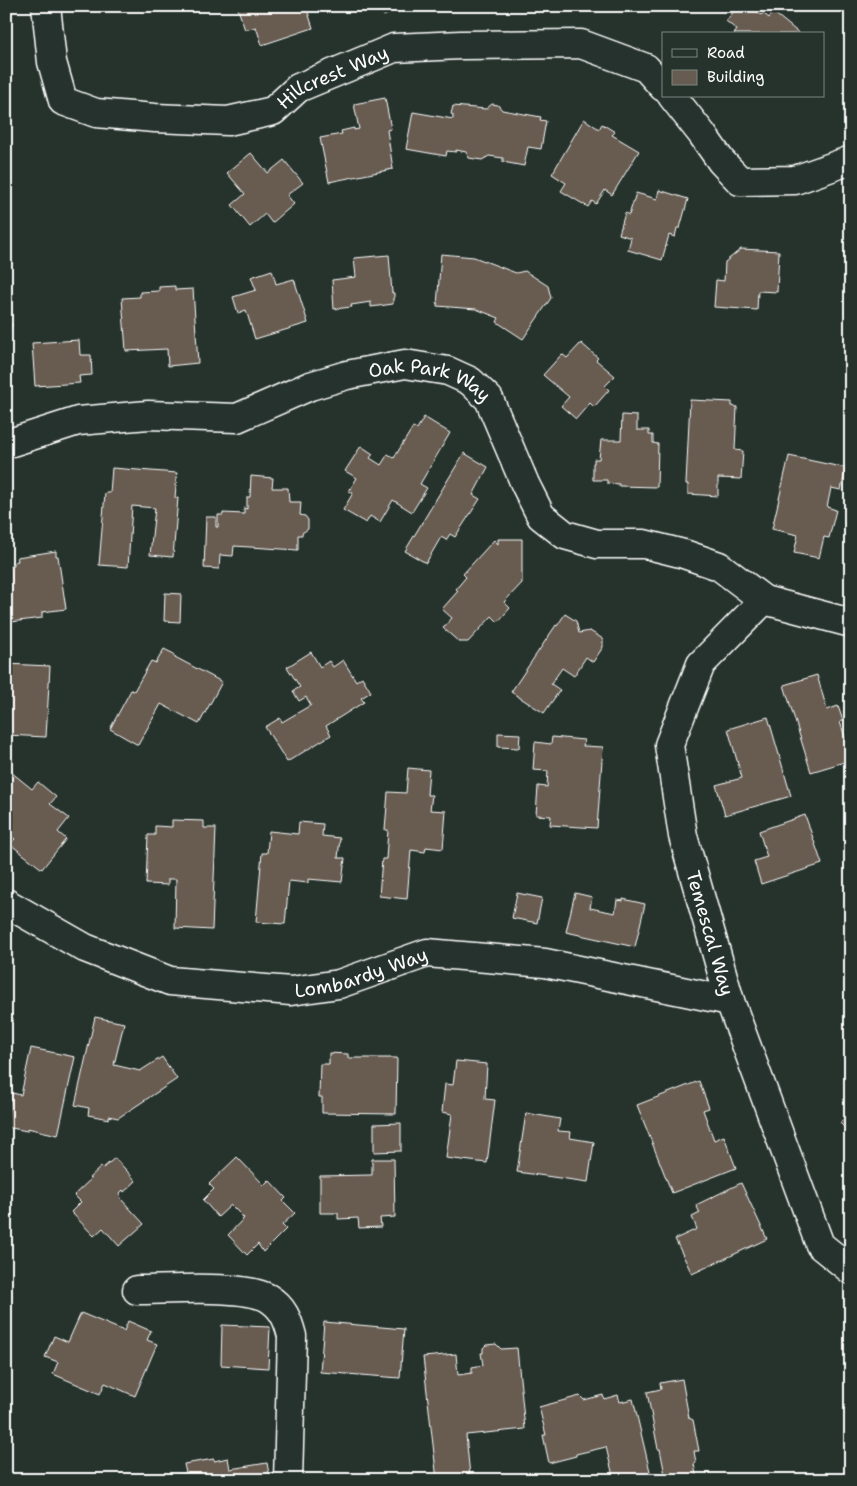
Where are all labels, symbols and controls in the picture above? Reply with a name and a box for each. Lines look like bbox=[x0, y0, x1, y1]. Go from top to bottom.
legend bbox=[662, 32, 824, 98]
street label: Hillcrest Way bbox=[271, 39, 392, 114]
text: Road bbox=[707, 43, 745, 63]
text: Building bbox=[707, 67, 764, 87]
street label: Oak Park Way bbox=[366, 352, 497, 407]
street label: Temescal Way bbox=[681, 868, 740, 999]
street label: Lombardy Way bbox=[293, 941, 431, 1003]

